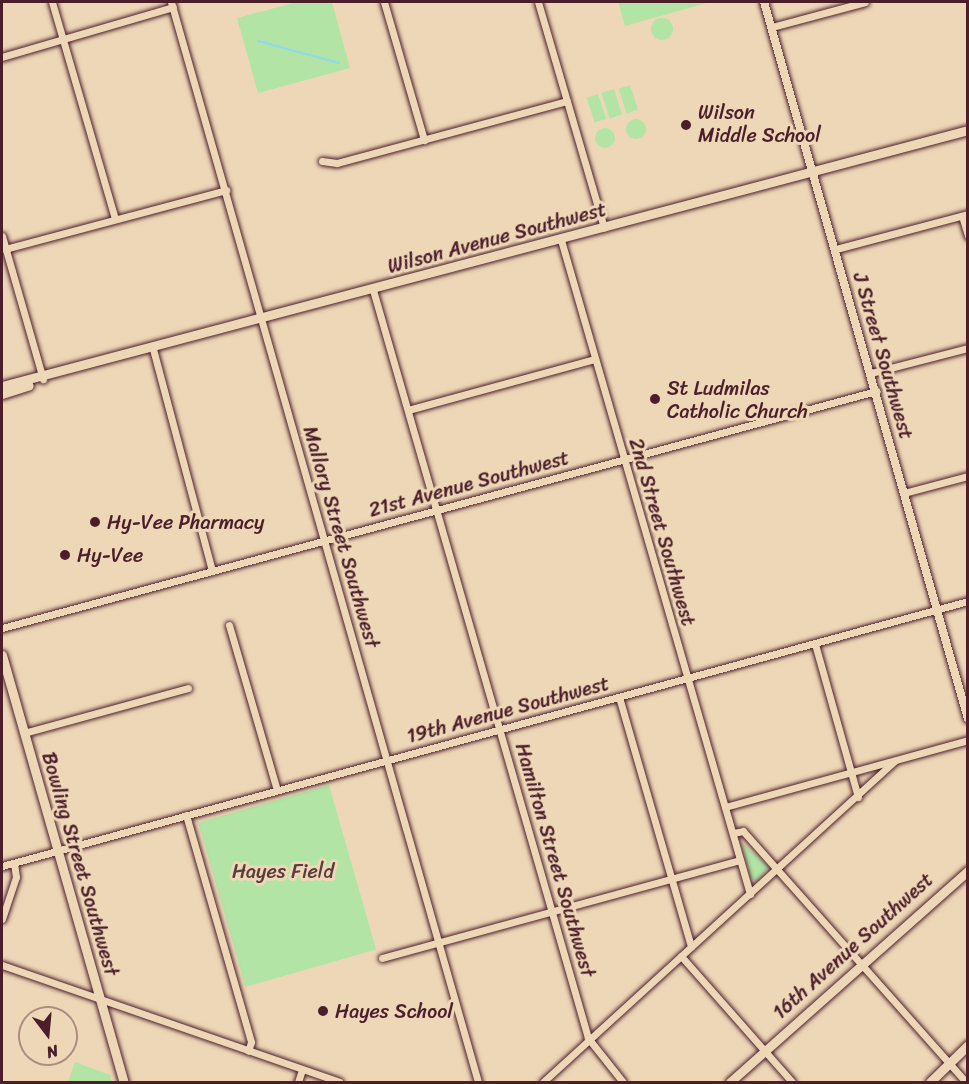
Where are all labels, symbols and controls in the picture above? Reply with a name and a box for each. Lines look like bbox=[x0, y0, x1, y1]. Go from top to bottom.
place label: Wilson Middle School bbox=[698, 101, 821, 148]
marker: Wilson Middle School bbox=[679, 118, 693, 132]
street label: Wilson Avenue Southwest bbox=[385, 197, 609, 279]
street label: J Street Southwest bbox=[848, 270, 918, 442]
place label: St Ludmilas Catholic Church bbox=[667, 376, 808, 423]
marker: St Ludmilas Catholic Church bbox=[648, 392, 662, 406]
street label: Mallory Street Southwest bbox=[298, 424, 384, 650]
street label: 2nd Street Southwest bbox=[624, 435, 700, 629]
street label: 21st Avenue Southwest bbox=[366, 446, 572, 522]
place label: Hy-Vee Pharmacy bbox=[107, 510, 265, 534]
marker: Hy-Vee Pharmacy bbox=[88, 515, 102, 529]
place label: Hy-Vee bbox=[77, 543, 143, 567]
marker: Hy-Vee bbox=[58, 548, 72, 562]
street label: 19th Avenue Southwest bbox=[404, 671, 612, 749]
street label: Hamilton Street Southwest bbox=[510, 740, 600, 980]
street label: Bowling Street Southwest bbox=[37, 749, 123, 979]
park label: Hayes Field bbox=[232, 859, 334, 883]
street label: 16th Avenue Southwest bbox=[768, 868, 938, 1024]
place label: Hayes School bbox=[335, 999, 453, 1023]
marker: Hayes School bbox=[316, 1004, 330, 1018]
north arrow bbox=[18, 1006, 78, 1066]
text: N bbox=[43, 1036, 62, 1067]

